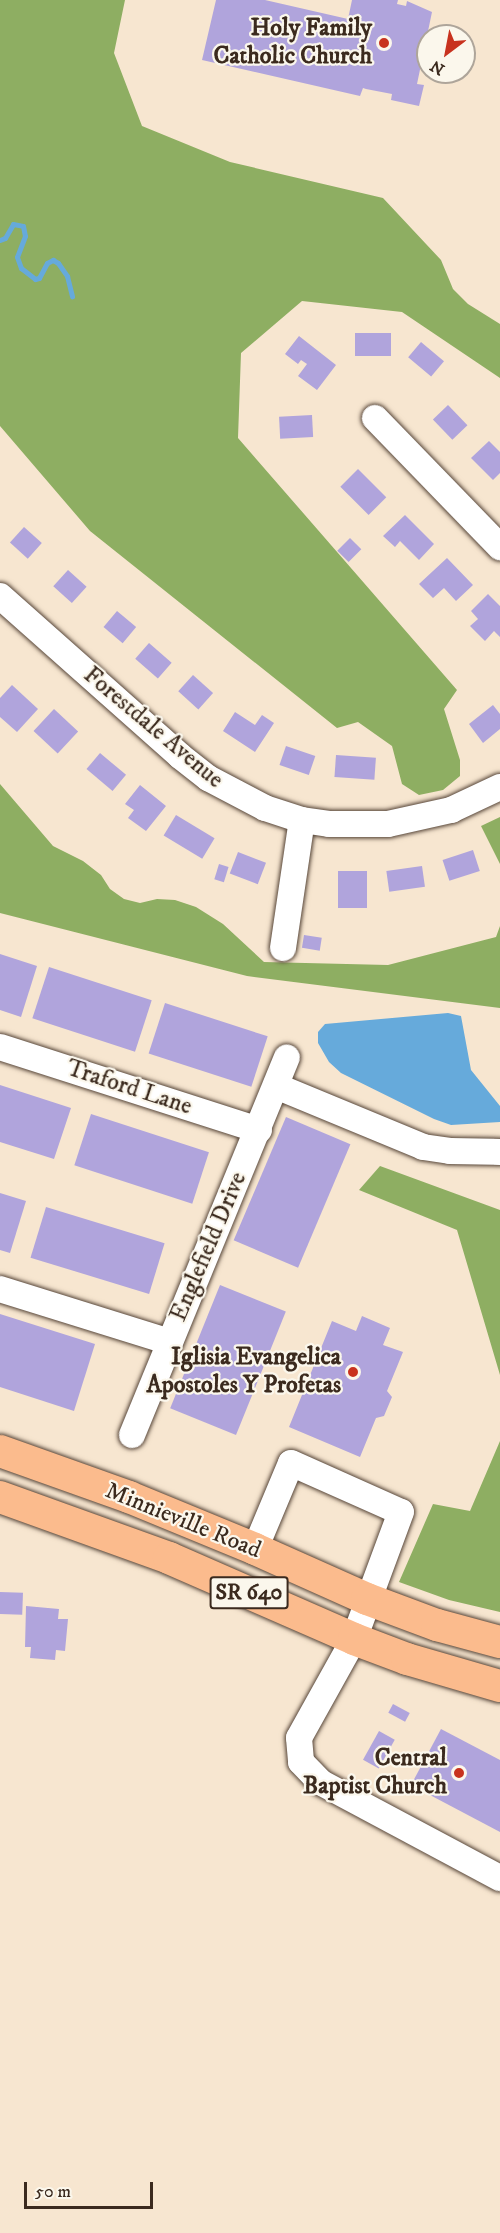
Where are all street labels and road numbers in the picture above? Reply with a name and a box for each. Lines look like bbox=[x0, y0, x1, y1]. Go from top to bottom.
street label: Forestdale Avenue bbox=[77, 661, 229, 795]
street label: Traford Lane bbox=[63, 1054, 195, 1122]
street label: Englefield Drive bbox=[165, 1168, 253, 1326]
street label: Minnieville Road bbox=[101, 1477, 265, 1565]
road number: SR 640 bbox=[208, 1574, 290, 1612]

